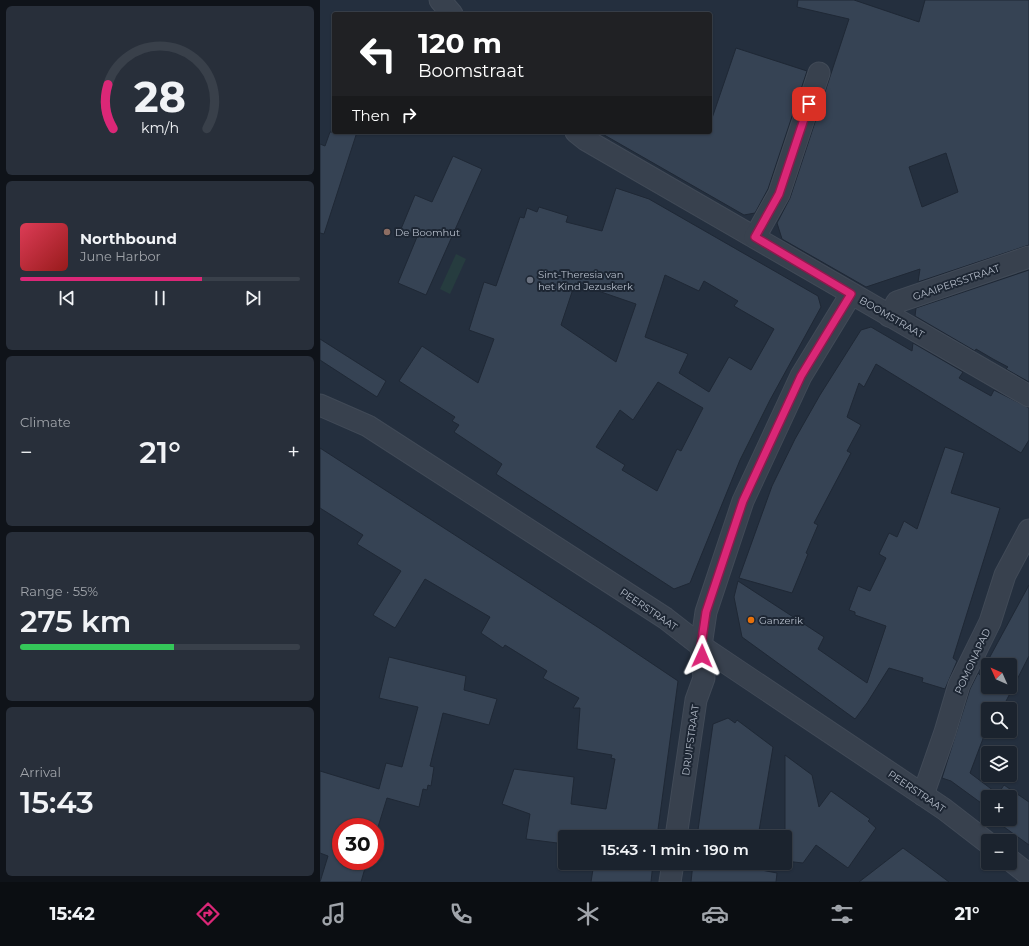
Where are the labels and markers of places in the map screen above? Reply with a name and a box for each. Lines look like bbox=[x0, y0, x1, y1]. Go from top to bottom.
pin bbox=[792, 87, 826, 121]
place label: De Boomhut bbox=[395, 226, 460, 239]
marker: De Boomhut bbox=[382, 227, 392, 237]
place label: Sint-Theresia van het Kind Jezuskerk bbox=[538, 268, 633, 293]
marker: Sint-Theresia van het Kind Jezuskerk bbox=[525, 275, 535, 285]
place label: Ganzerik bbox=[759, 614, 803, 627]
marker: Ganzerik bbox=[746, 615, 756, 625]

